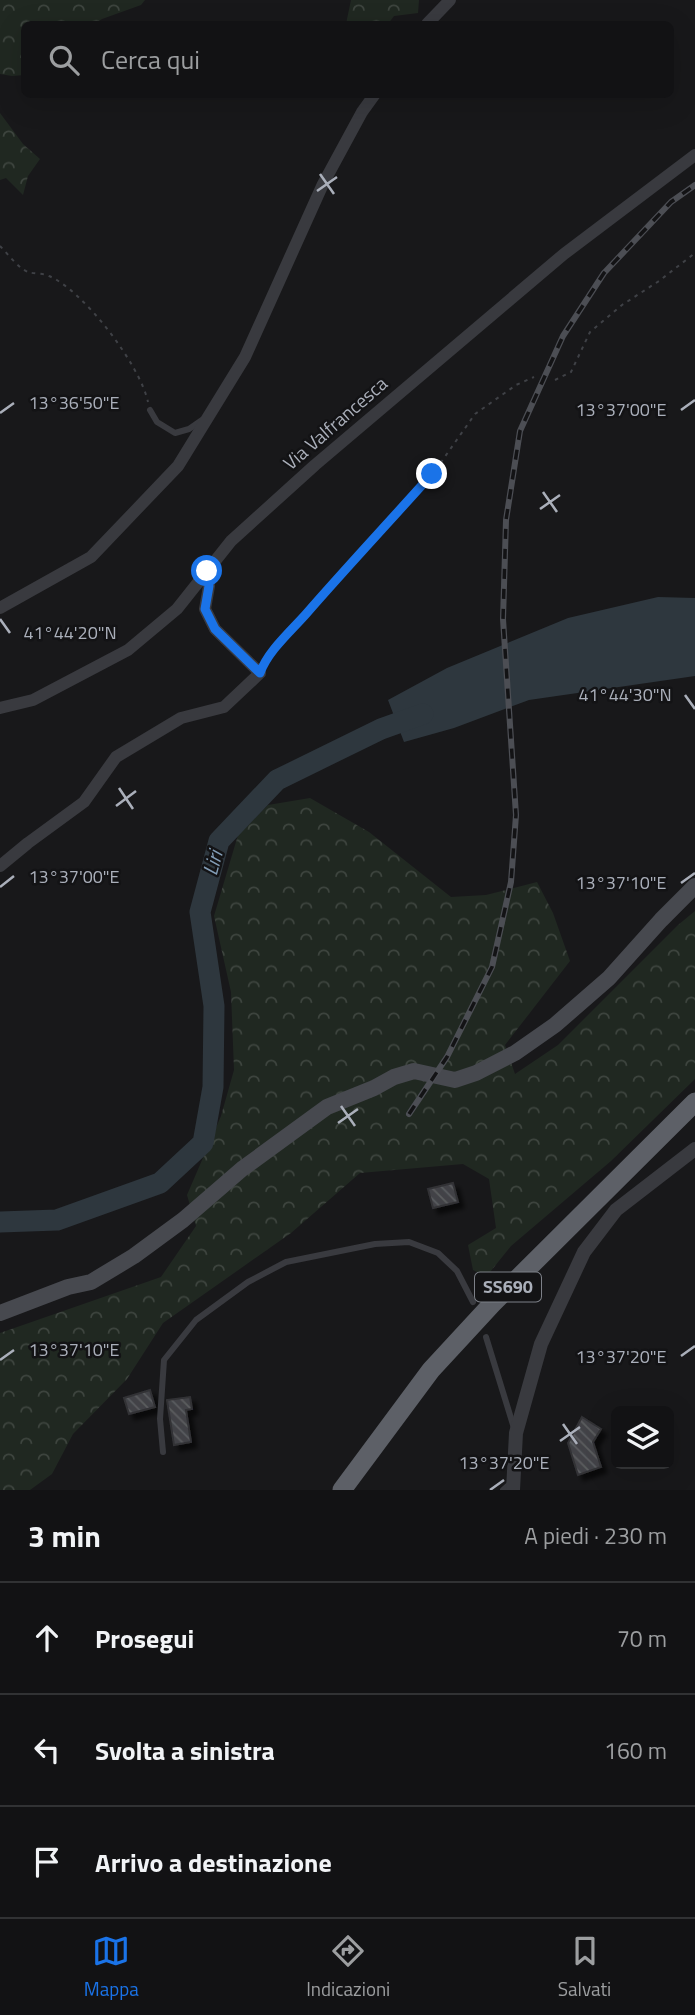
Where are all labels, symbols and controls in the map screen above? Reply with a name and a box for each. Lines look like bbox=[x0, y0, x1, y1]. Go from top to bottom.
search box bbox=[21, 21, 674, 98]
text: Cerca qui bbox=[101, 40, 200, 79]
icon: search bbox=[45, 41, 83, 79]
street label: Via Valfrancesca bbox=[276, 369, 394, 476]
text: 13°36'50"E bbox=[29, 389, 120, 416]
text: 13°37'00"E bbox=[576, 396, 667, 423]
route end bbox=[416, 458, 447, 489]
route start bbox=[191, 555, 222, 586]
text: 41°44'20"N bbox=[23, 619, 117, 646]
text: 41°44'30"N bbox=[578, 681, 672, 708]
water label: Liri bbox=[193, 844, 231, 879]
text: 13°37'00"E bbox=[29, 863, 120, 890]
text: 13°37'10"E bbox=[576, 869, 667, 896]
road number: SS690 bbox=[475, 1272, 541, 1302]
text: 13°37'10"E bbox=[29, 1336, 120, 1363]
text: 13°37'20"E bbox=[576, 1343, 667, 1370]
map controls bbox=[611, 1406, 674, 1469]
button: layers bbox=[611, 1406, 674, 1469]
text: 13°37'20"E bbox=[459, 1449, 550, 1476]
text: 3 min bbox=[28, 1513, 101, 1559]
text: A piedi · 230 m bbox=[524, 1518, 667, 1553]
icon: ahead bbox=[28, 1619, 66, 1657]
text: Prosegui bbox=[95, 1619, 194, 1658]
text: 70 m bbox=[617, 1621, 667, 1656]
icon: left bbox=[28, 1731, 66, 1769]
text: Svolta a sinistra bbox=[95, 1731, 275, 1770]
text: 160 m bbox=[604, 1733, 667, 1768]
icon: arrive bbox=[28, 1843, 66, 1881]
text: Arrivo a destinazione bbox=[95, 1843, 332, 1882]
tab: Mappa bbox=[84, 1932, 139, 2003]
tab: Indicazioni bbox=[306, 1932, 390, 2003]
tab: Salvati bbox=[558, 1932, 611, 2003]

